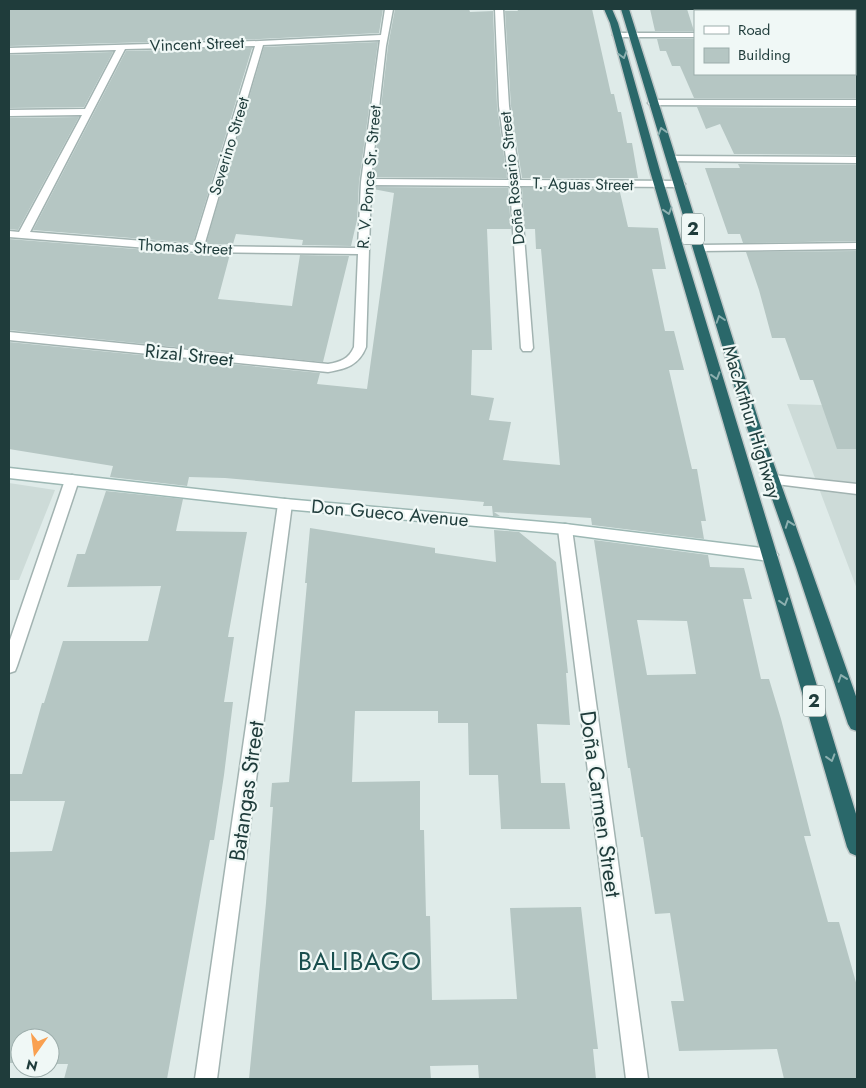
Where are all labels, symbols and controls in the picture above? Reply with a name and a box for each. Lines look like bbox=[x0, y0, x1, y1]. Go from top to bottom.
legend bbox=[694, 10, 856, 75]
text: Road bbox=[738, 19, 770, 41]
street label: Vincent Street bbox=[150, 31, 245, 57]
text: Building bbox=[738, 44, 790, 66]
one-way arrow bbox=[617, 51, 627, 59]
street label: Severino Street bbox=[203, 94, 255, 198]
street label: R. V. Ponce Sr. Street bbox=[351, 104, 387, 250]
street label: Doña Rosario Street bbox=[494, 110, 530, 246]
one-way arrow bbox=[657, 127, 667, 135]
street label: T. Aguas Street bbox=[532, 172, 634, 196]
one-way arrow bbox=[662, 207, 672, 215]
road number: 2 bbox=[682, 213, 704, 244]
street label: Thomas Street bbox=[137, 233, 233, 261]
one-way arrow bbox=[716, 316, 726, 324]
street label: Rizal Street bbox=[143, 337, 235, 373]
street label: MacArthur Highway bbox=[716, 342, 788, 503]
one-way arrow bbox=[711, 371, 721, 379]
street label: Don Gueco Avenue bbox=[310, 493, 470, 533]
one-way arrow bbox=[785, 520, 795, 529]
one-way arrow bbox=[779, 597, 789, 606]
one-way arrow bbox=[837, 674, 847, 682]
road number: 2 bbox=[803, 686, 825, 716]
street label: Doña Carmen Street bbox=[572, 709, 630, 900]
street label: Batangas Street bbox=[220, 718, 272, 863]
one-way arrow bbox=[825, 753, 835, 761]
district label: BALIBAGO bbox=[298, 943, 422, 979]
north arrow bbox=[10, 1028, 60, 1078]
text: N bbox=[24, 1055, 40, 1077]

